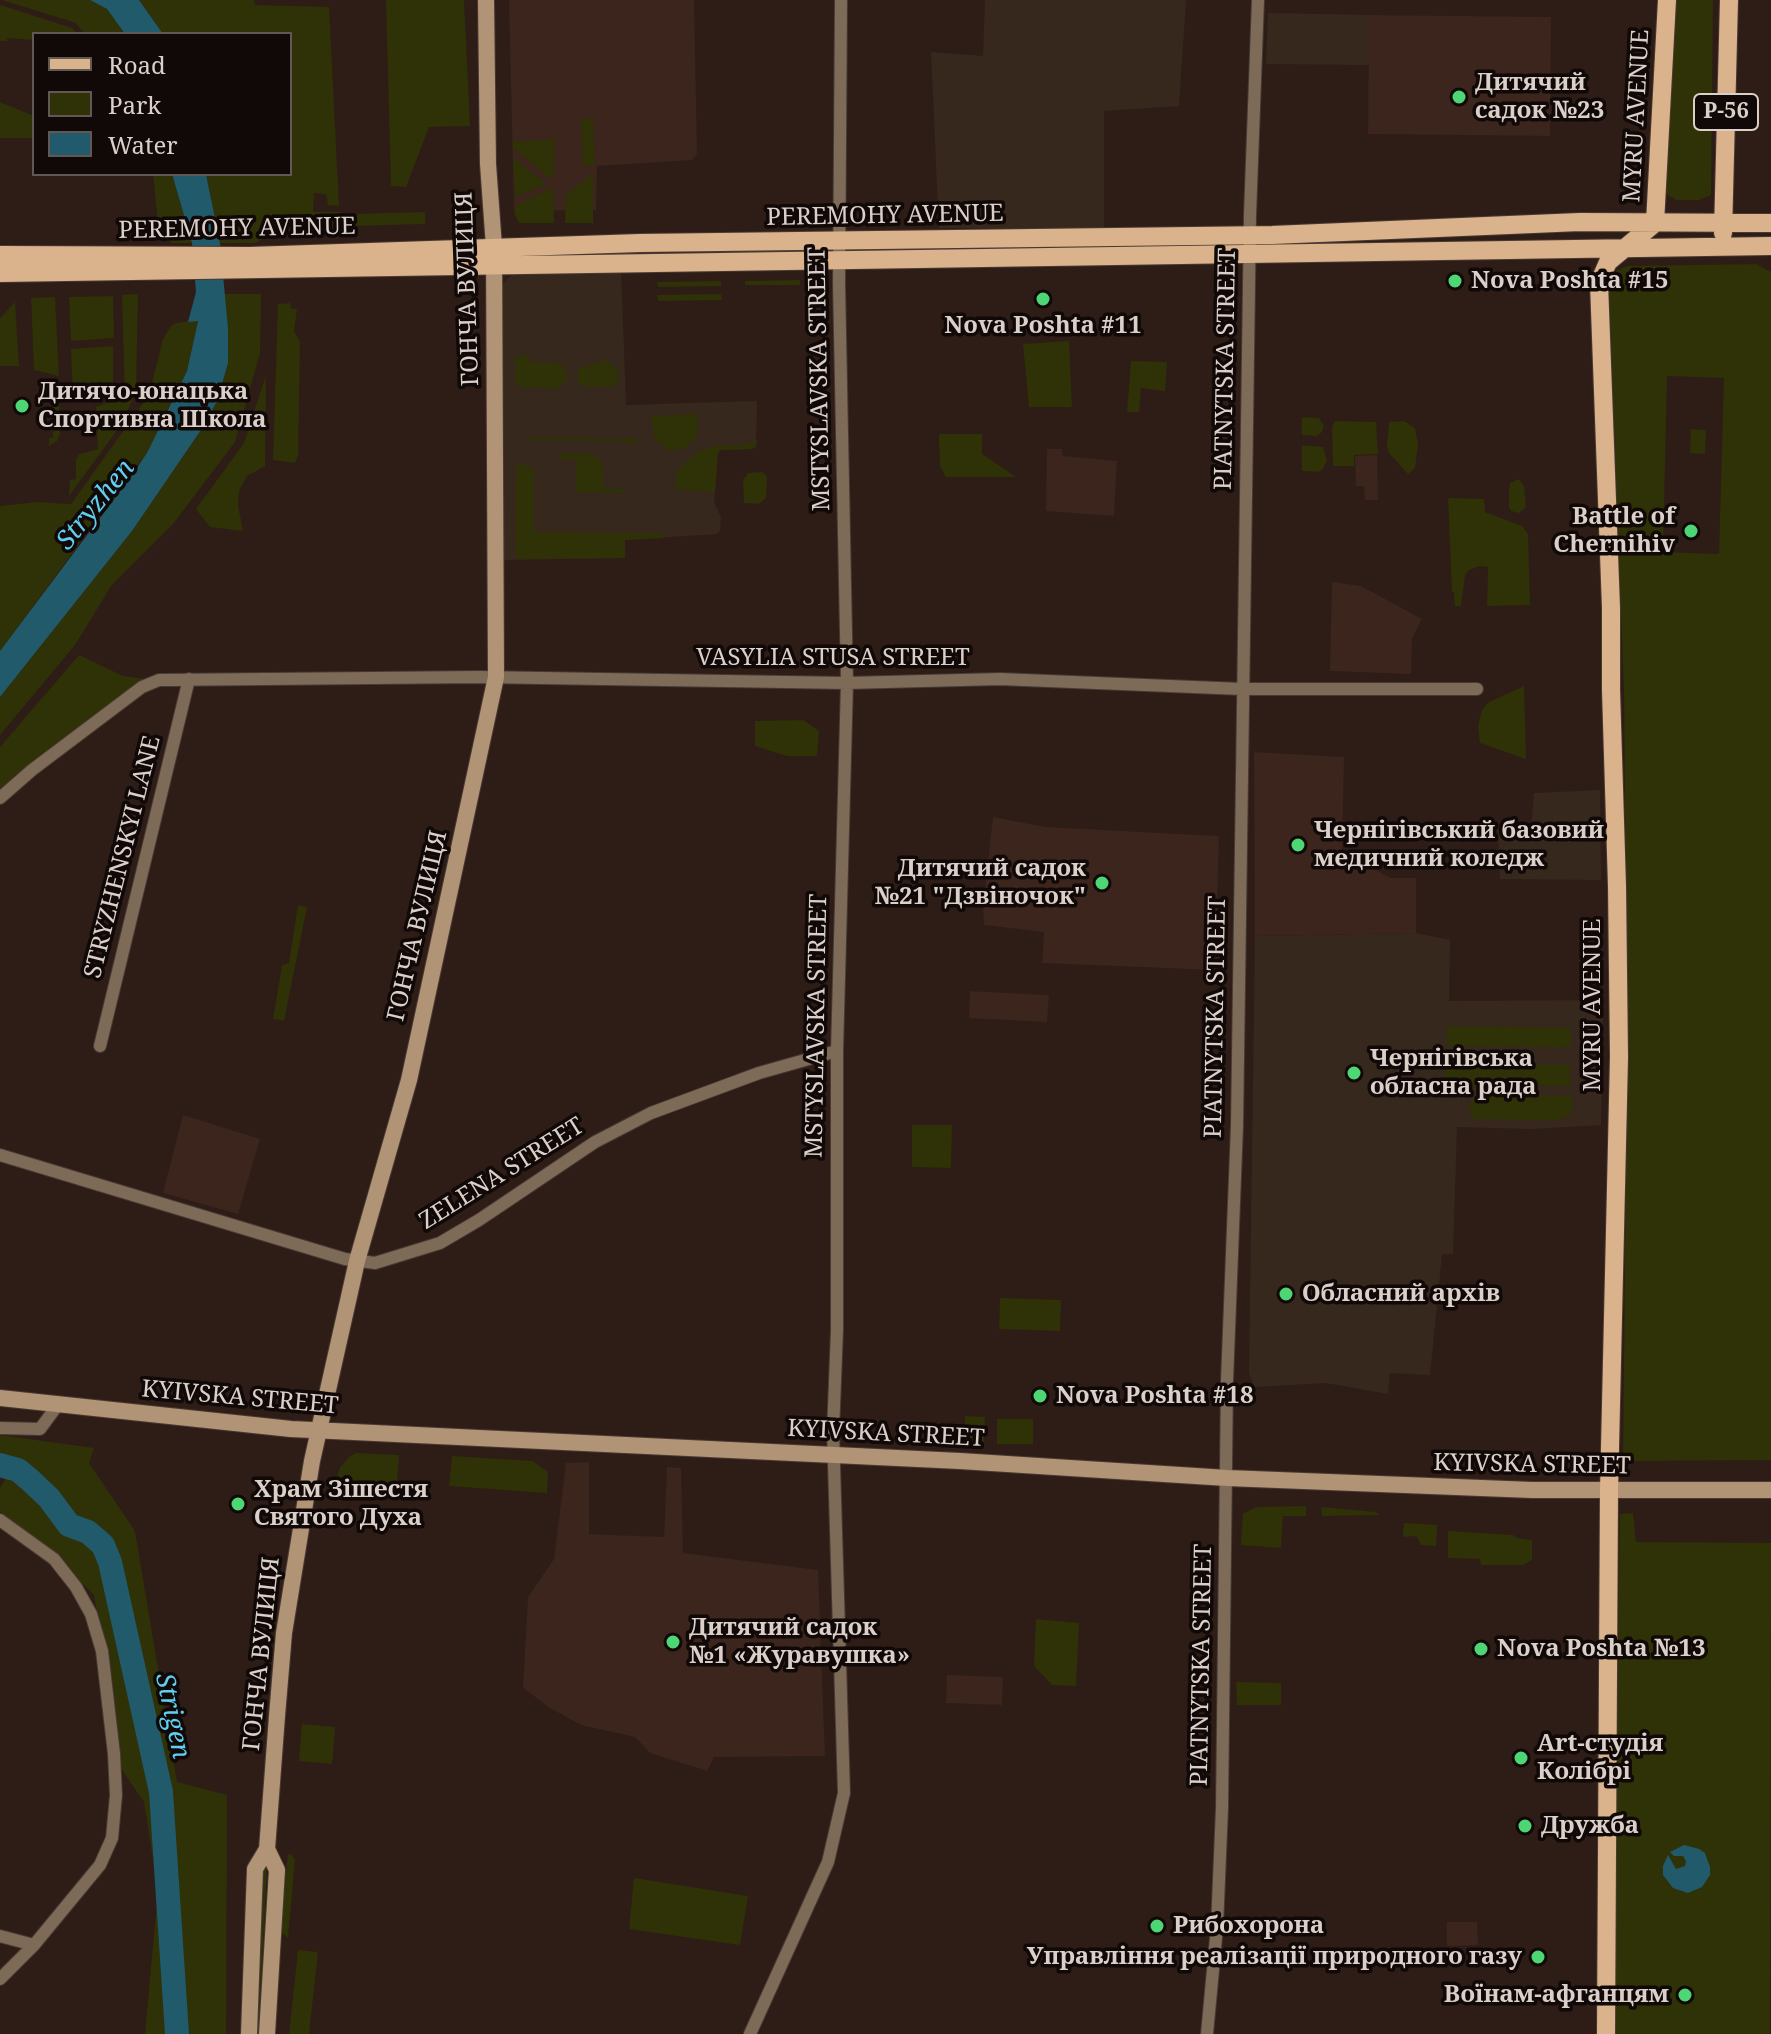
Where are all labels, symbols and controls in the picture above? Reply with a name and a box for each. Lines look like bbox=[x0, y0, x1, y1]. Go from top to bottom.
street label: MYRU AVENUE bbox=[1618, 29, 1656, 203]
legend bbox=[32, 32, 292, 176]
text: Road bbox=[108, 48, 166, 81]
place label: Дитячий садок №23 bbox=[1475, 69, 1604, 125]
text: Park bbox=[108, 88, 161, 121]
marker: Дитячий садок №23 bbox=[1450, 88, 1468, 106]
road number: Р-56 bbox=[1694, 94, 1758, 130]
text: Water bbox=[108, 128, 178, 161]
street label: ГОНЧА ВУЛИЦЯ bbox=[450, 191, 486, 387]
street label: PEREMOHY AVENUE bbox=[766, 200, 1004, 232]
street label: PEREMOHY AVENUE bbox=[118, 213, 356, 245]
street label: MSTYSLAVSKA STREET bbox=[803, 247, 837, 511]
street label: PIATNYTSKA STREET bbox=[1209, 248, 1243, 490]
place label: Nova Poshta #15 bbox=[1471, 267, 1668, 295]
marker: Nova Poshta #15 bbox=[1446, 272, 1464, 290]
marker: Nova Poshta #11 bbox=[1034, 290, 1052, 308]
place label: Nova Poshta #11 bbox=[944, 312, 1142, 340]
place label: Дитячо-юнацька Спортивна Школа bbox=[38, 378, 267, 434]
marker: Дитячо-юнацька Спортивна Школа bbox=[13, 397, 31, 415]
water label: Stryzhen bbox=[50, 454, 142, 556]
place label: Battle of Chernihiv bbox=[1553, 503, 1675, 559]
marker: Battle of Chernihiv bbox=[1682, 522, 1700, 540]
street label: VASYLIA STUSA STREET bbox=[696, 644, 970, 672]
street label: STRYZHENSKYI LANE bbox=[79, 733, 167, 981]
place label: Чернігівський базовий медичний коледж bbox=[1314, 817, 1604, 873]
street label: ГОНЧА ВУЛИЦЯ bbox=[382, 828, 454, 1024]
marker: Чернігівський базовий медичний коледж bbox=[1289, 836, 1307, 854]
place label: Дитячий садок №21 "Дзвіночок" bbox=[874, 855, 1086, 911]
marker: Дитячий садок №21 "Дзвіночок" bbox=[1093, 874, 1111, 892]
street label: MSTYSLAVSKA STREET bbox=[800, 894, 834, 1158]
street label: PIATNYTSKA STREET bbox=[1199, 896, 1233, 1138]
street label: MYRU AVENUE bbox=[1579, 918, 1607, 1092]
place label: Чернігівська обласна рада bbox=[1370, 1045, 1536, 1101]
marker: Чернігівська обласна рада bbox=[1345, 1064, 1363, 1082]
street label: ZELENA STREET bbox=[415, 1112, 589, 1236]
place label: Обласний архів bbox=[1302, 1280, 1500, 1308]
marker: Обласний архів bbox=[1277, 1285, 1295, 1303]
street label: KYIVSKA STREET bbox=[140, 1375, 340, 1421]
place label: Nova Poshta #18 bbox=[1056, 1382, 1253, 1410]
marker: Nova Poshta #18 bbox=[1031, 1387, 1049, 1405]
street label: KYIVSKA STREET bbox=[787, 1414, 985, 1454]
street label: KYIVSKA STREET bbox=[1433, 1449, 1631, 1481]
place label: Храм Зішестя Святого Духа bbox=[254, 1476, 428, 1532]
marker: Храм Зішестя Святого Духа bbox=[229, 1495, 247, 1513]
street label: PIATNYTSKA STREET bbox=[1185, 1544, 1219, 1786]
street label: ГОНЧА ВУЛИЦЯ bbox=[238, 1556, 286, 1752]
place label: Дитячий садок №1 «Журавушка» bbox=[689, 1614, 910, 1670]
marker: Дитячий садок №1 «Журавушка» bbox=[664, 1633, 682, 1651]
place label: Nova Poshta №13 bbox=[1497, 1635, 1706, 1663]
marker: Nova Poshta №13 bbox=[1472, 1640, 1490, 1658]
water label: Strigen bbox=[148, 1670, 196, 1762]
place label: Art-студія Колібрі bbox=[1537, 1730, 1663, 1786]
marker: Art-студія Колібрі bbox=[1512, 1749, 1530, 1767]
place label: Дружба bbox=[1541, 1812, 1639, 1840]
marker: Дружба bbox=[1516, 1817, 1534, 1835]
place label: Рибохорона bbox=[1173, 1912, 1324, 1940]
marker: Рибохорона bbox=[1148, 1917, 1166, 1935]
place label: Управління реалізації природного газу bbox=[1027, 1943, 1522, 1971]
marker: Управління реалізації природного газу bbox=[1529, 1948, 1547, 1966]
place label: Воїнам-афганцям bbox=[1444, 1981, 1669, 2009]
marker: Воїнам-афганцям bbox=[1676, 1986, 1694, 2004]

